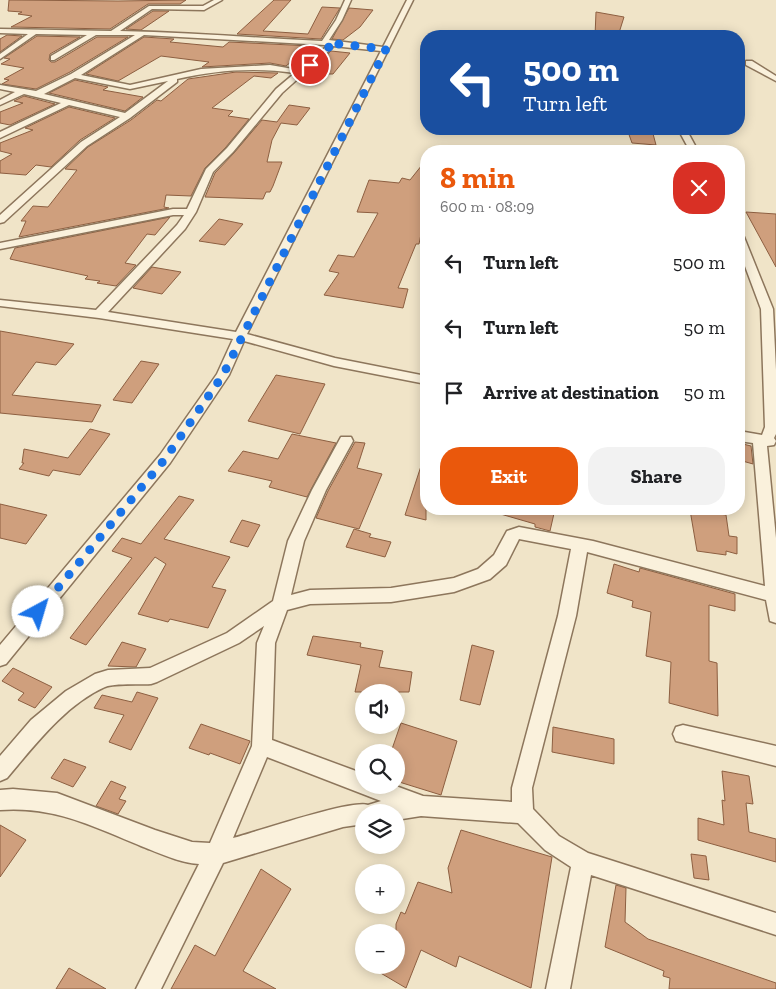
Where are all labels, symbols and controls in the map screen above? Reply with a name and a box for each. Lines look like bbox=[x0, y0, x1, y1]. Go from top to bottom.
pin bbox=[289, 44, 331, 86]
text: 500 m bbox=[523, 48, 619, 90]
icon: left bbox=[440, 50, 505, 115]
icon: arrive bbox=[296, 51, 324, 79]
text: Turn left bbox=[523, 90, 607, 117]
text: 8 min bbox=[440, 160, 515, 196]
button: close bbox=[673, 162, 725, 214]
text: 600 m · 08:09 bbox=[440, 197, 534, 216]
icon: left bbox=[440, 249, 468, 277]
text: Turn left bbox=[483, 251, 558, 274]
text: 500 m bbox=[673, 251, 725, 274]
icon: left bbox=[440, 314, 468, 342]
text: Turn left bbox=[483, 316, 558, 339]
text: 50 m bbox=[684, 316, 725, 339]
icon: arrive bbox=[440, 379, 468, 407]
text: Arrive at destination bbox=[483, 381, 659, 404]
text: 50 m bbox=[684, 381, 725, 404]
button: Exit bbox=[440, 447, 578, 505]
button: Share bbox=[588, 447, 725, 505]
position arrow bbox=[11, 585, 63, 637]
map controls bbox=[355, 684, 405, 974]
button: sound bbox=[355, 684, 405, 734]
button: search bbox=[355, 744, 405, 794]
button: layers bbox=[355, 804, 405, 854]
button: + bbox=[355, 864, 405, 914]
button: − bbox=[355, 924, 405, 974]

